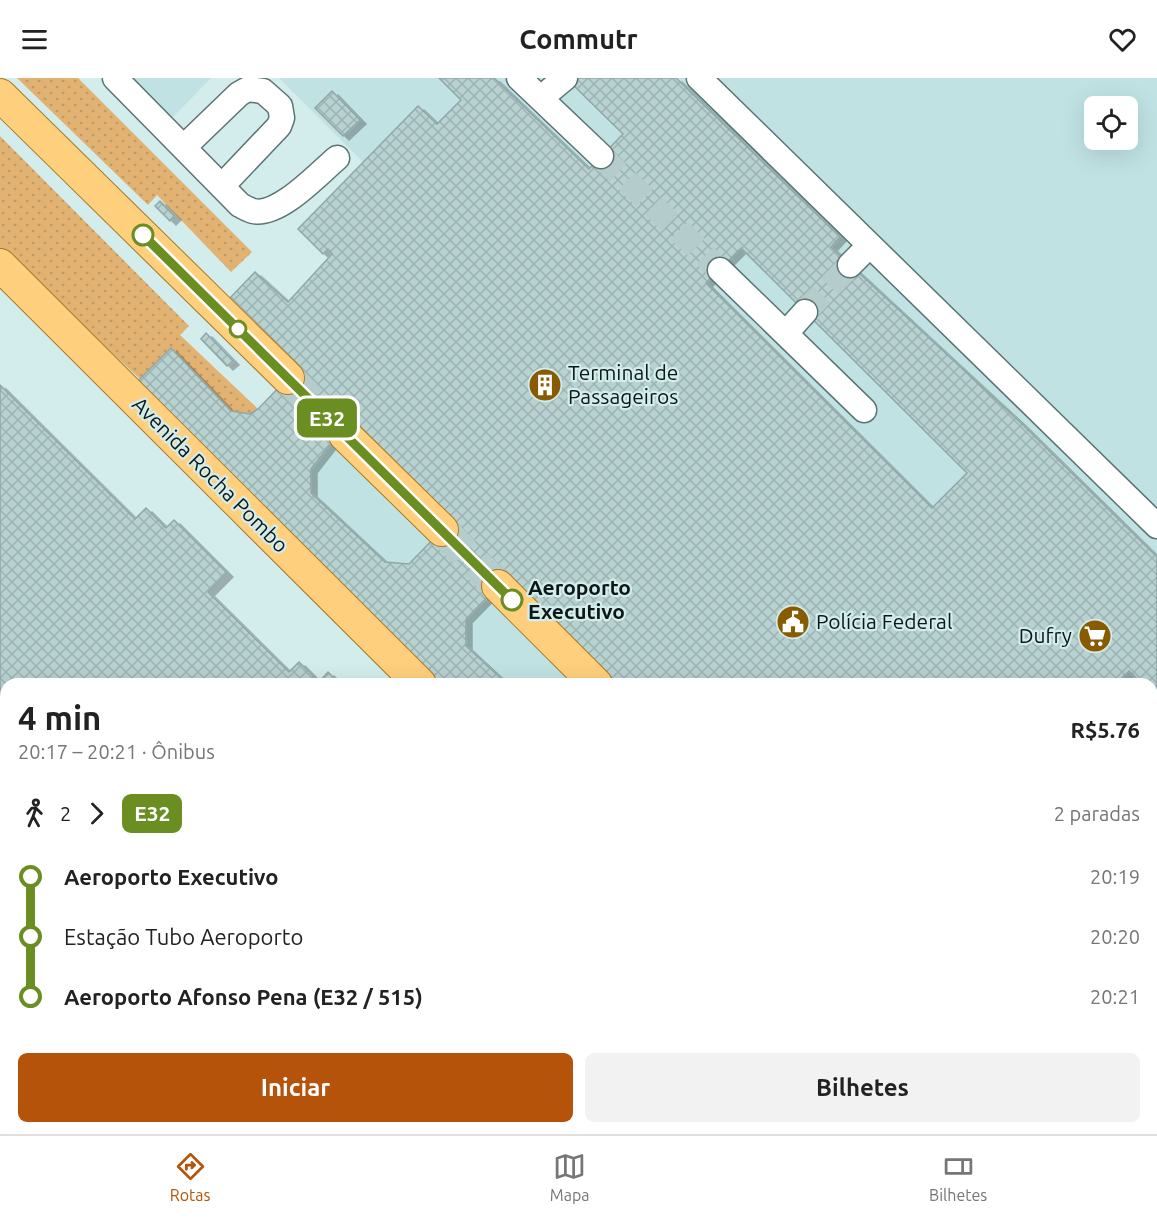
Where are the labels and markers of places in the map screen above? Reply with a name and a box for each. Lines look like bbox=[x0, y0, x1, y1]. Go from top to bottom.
unlabelled marker bbox=[132, 224, 154, 246]
unlabelled marker bbox=[229, 320, 247, 338]
place label: Terminal de Passageiros bbox=[568, 360, 678, 408]
building icon: Terminal de Passageiros bbox=[527, 367, 563, 403]
place label: Aeroporto Executivo bbox=[528, 575, 631, 623]
marker: Aeroporto Executivo bbox=[501, 589, 523, 611]
public building icon: Polícia Federal bbox=[775, 604, 811, 640]
place label: Polícia Federal bbox=[816, 609, 952, 633]
supermarket icon: Dufry bbox=[1077, 618, 1113, 654]
place label: Dufry bbox=[1019, 623, 1072, 647]

